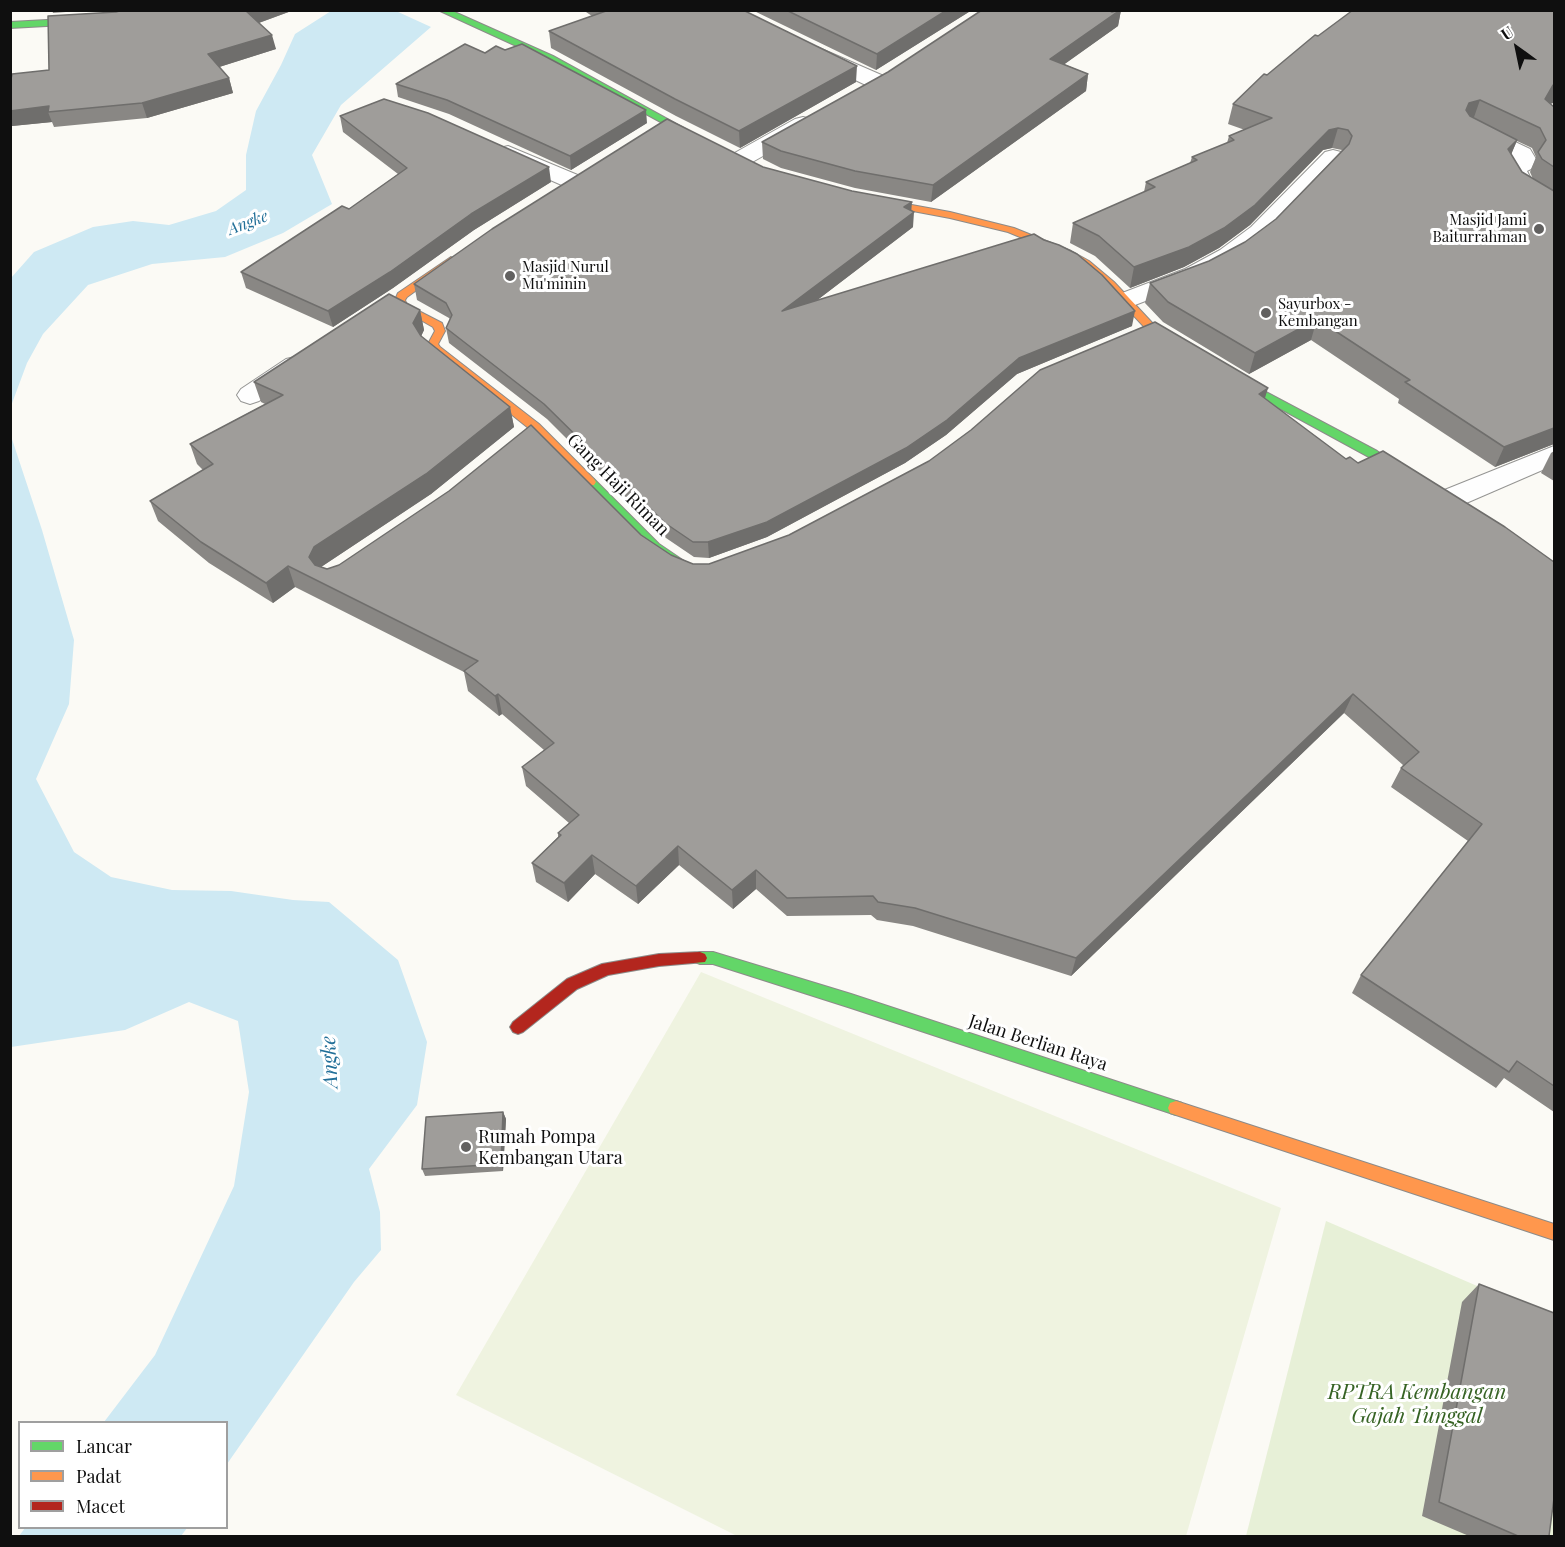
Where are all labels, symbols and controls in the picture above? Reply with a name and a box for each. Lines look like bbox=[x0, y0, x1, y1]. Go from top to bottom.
north arrow bbox=[1487, 18, 1547, 78]
text: U bbox=[1497, 21, 1517, 44]
water label: Angke bbox=[225, 207, 271, 239]
place label: Masjid Jami Baiturrahman bbox=[1432, 211, 1527, 246]
marker: Masjid Jami Baiturrahman bbox=[1532, 222, 1546, 236]
place label: Masjid Nurul Mu'minin bbox=[522, 258, 609, 293]
marker: Masjid Nurul Mu'minin bbox=[503, 269, 517, 283]
place label: Sayurbox - Kembangan bbox=[1278, 295, 1358, 330]
marker: Sayurbox - Kembangan bbox=[1259, 306, 1273, 320]
street label: Gang Haji Riman bbox=[562, 429, 674, 541]
street label: Jalan Berlian Raya bbox=[966, 1010, 1110, 1076]
water label: Angke bbox=[317, 1035, 343, 1089]
place label: Rumah Pompa Kembangan Utara bbox=[478, 1126, 623, 1168]
marker: Rumah Pompa Kembangan Utara bbox=[459, 1140, 473, 1154]
park label: RPTRA Kembangan Gajah Tunggal bbox=[1328, 1379, 1506, 1429]
legend bbox=[18, 1421, 228, 1529]
text: Lancar bbox=[76, 1434, 132, 1458]
text: Padat bbox=[76, 1464, 121, 1488]
text: Macet bbox=[76, 1494, 125, 1518]

